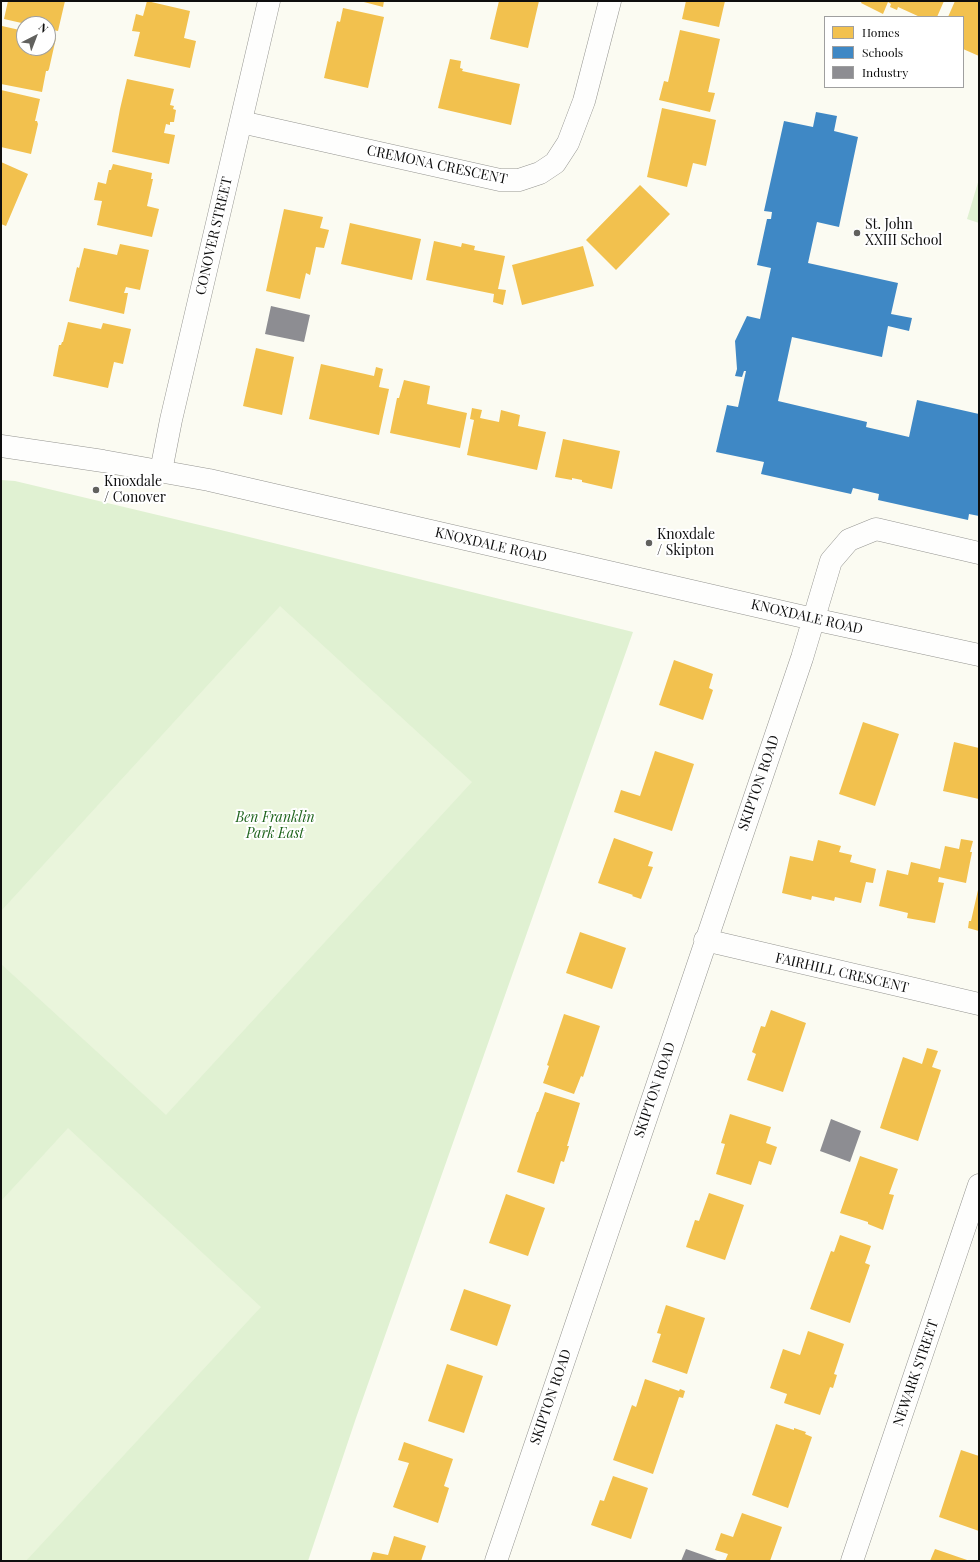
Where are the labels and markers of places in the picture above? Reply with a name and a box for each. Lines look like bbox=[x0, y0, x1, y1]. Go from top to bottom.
place label: St. John XXIII School bbox=[865, 217, 942, 250]
marker: St. John XXIII School bbox=[852, 228, 862, 238]
place label: Knoxdale / Conover bbox=[104, 474, 166, 506]
marker: Knoxdale / Conover bbox=[91, 485, 101, 495]
place label: Knoxdale / Skipton bbox=[657, 527, 715, 560]
marker: Knoxdale / Skipton bbox=[644, 538, 654, 548]

